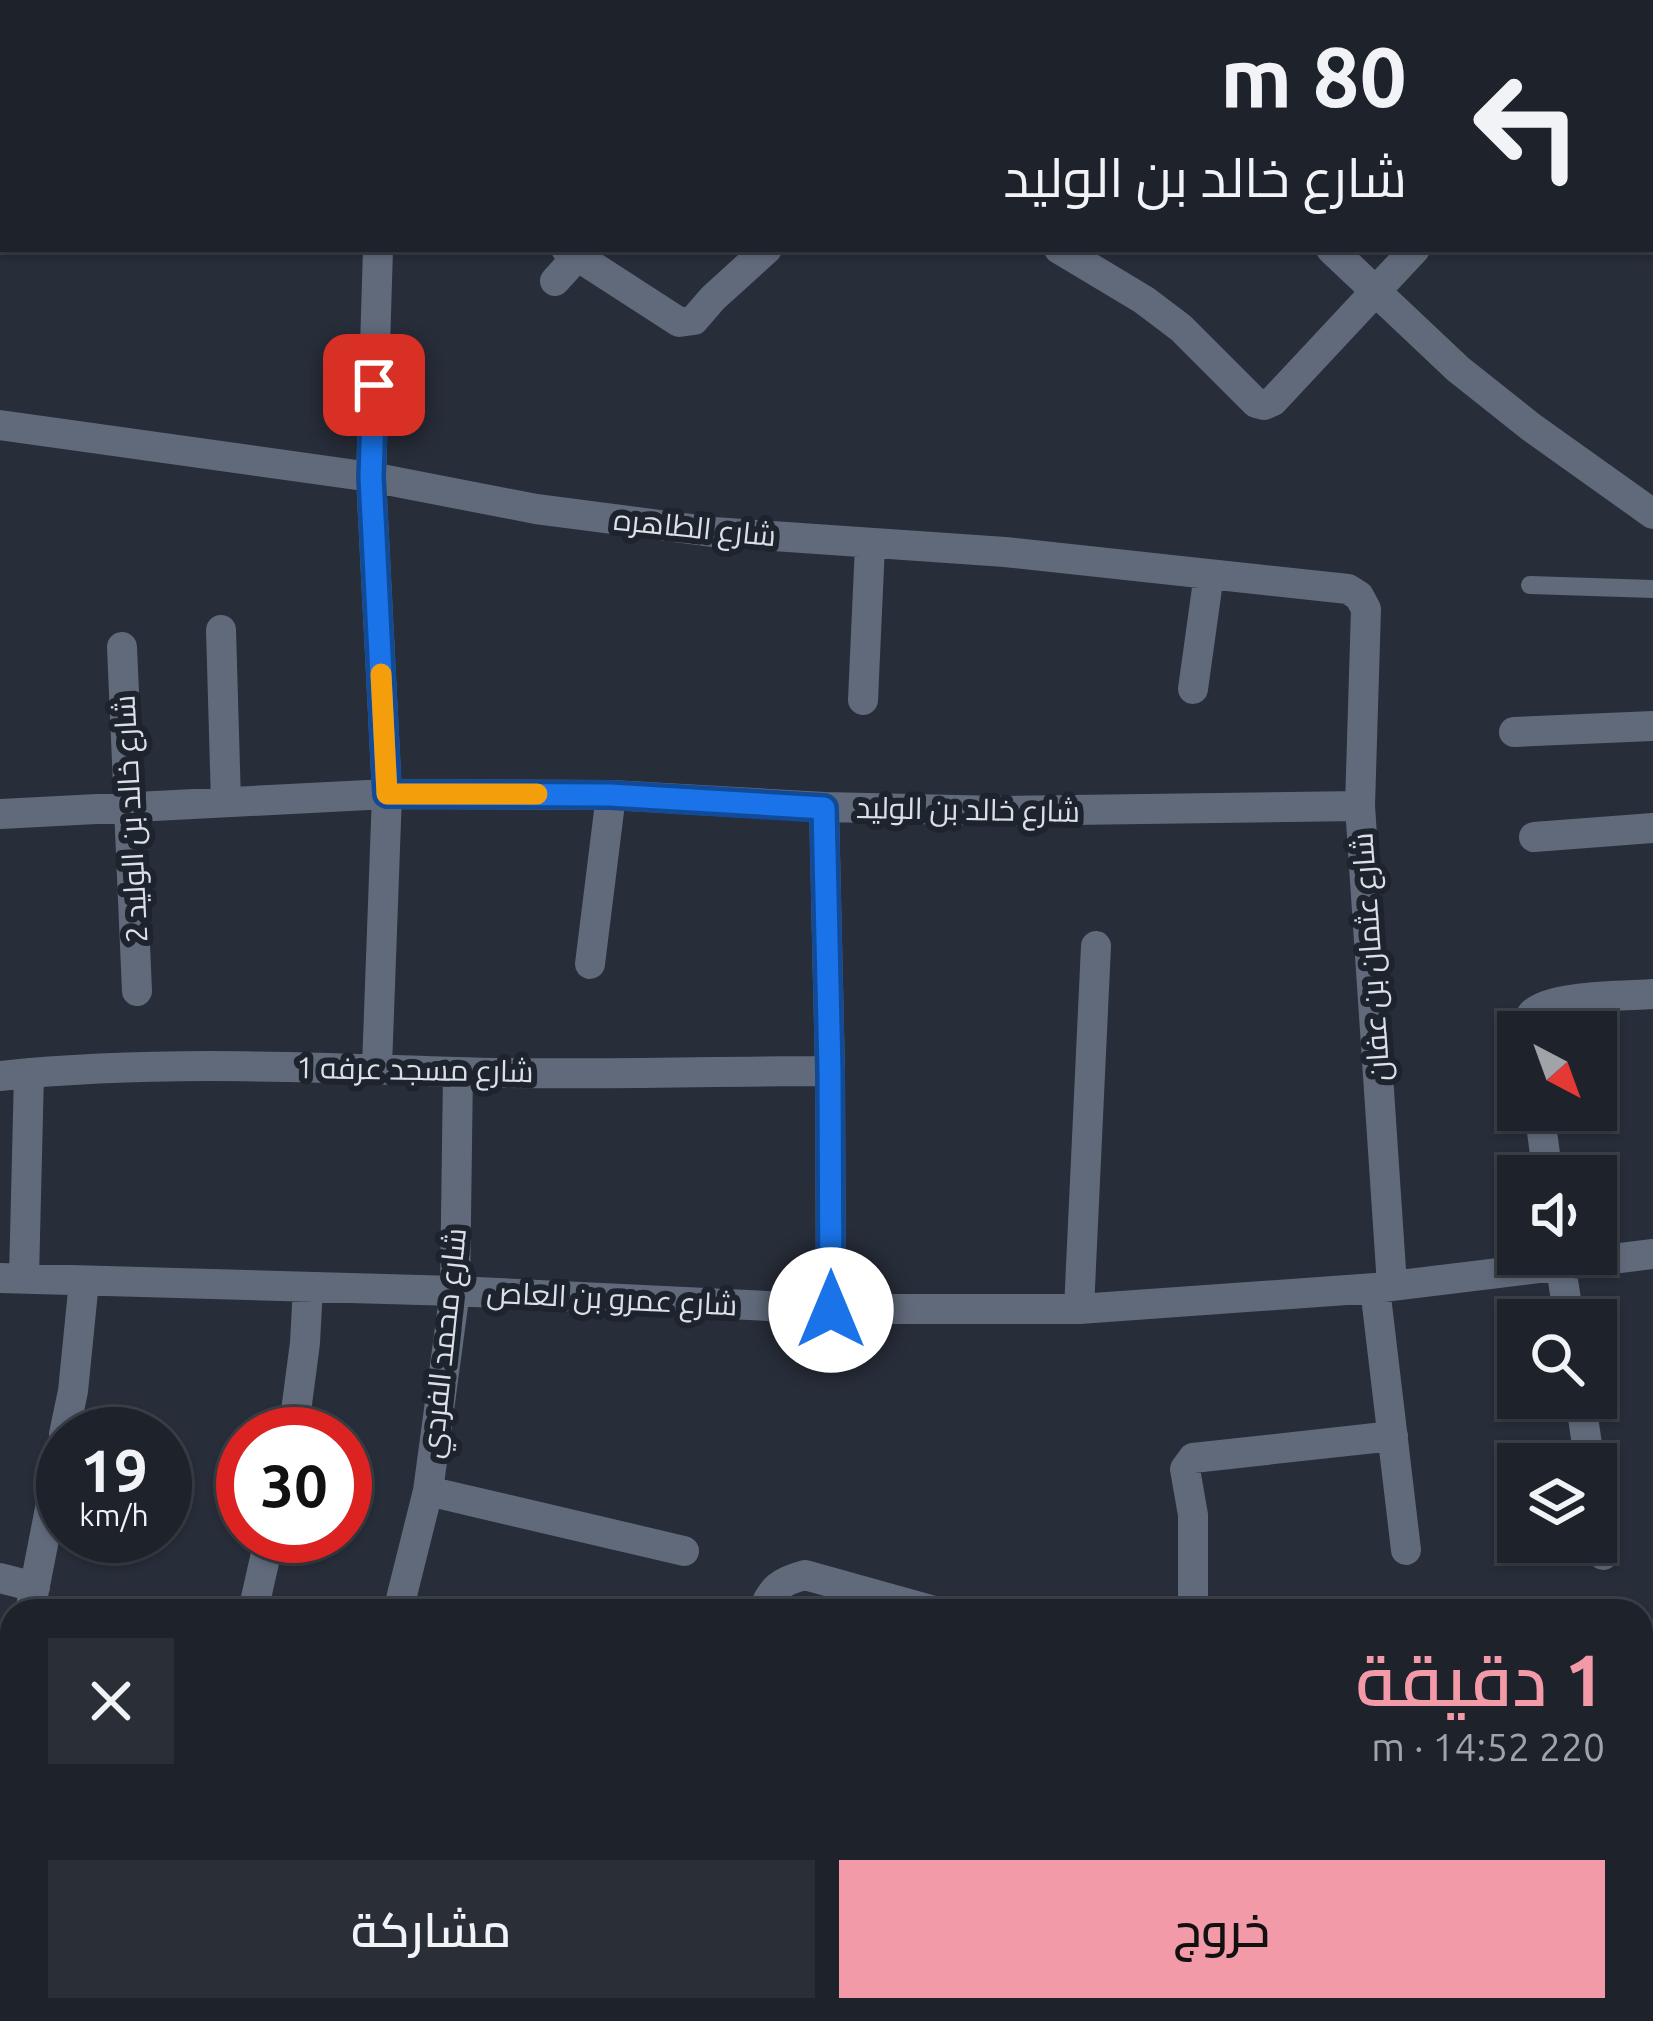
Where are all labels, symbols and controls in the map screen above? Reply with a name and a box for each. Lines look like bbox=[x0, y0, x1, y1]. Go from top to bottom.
text: 80 m bbox=[1220, 29, 1407, 123]
icon: left bbox=[1449, 48, 1605, 204]
text: شارع خالد بن الوليد bbox=[1003, 147, 1407, 207]
pin bbox=[323, 334, 425, 436]
icon: arrive bbox=[341, 352, 407, 418]
street label: شارع الطاهره bbox=[612, 502, 778, 556]
street label: شارع خالد بن الوليد 2 bbox=[107, 694, 157, 944]
street label: شارع خالد بن الوليد bbox=[856, 790, 1080, 832]
street label: شارع عثمان بن عفان bbox=[1344, 831, 1400, 1082]
north arrow bbox=[1497, 1011, 1617, 1131]
map controls bbox=[1497, 1011, 1617, 1563]
street label: شارع مسجد عرفه 1 bbox=[296, 1050, 534, 1092]
button: sound bbox=[1497, 1155, 1617, 1275]
street label: شارع محمد الفردي bbox=[414, 1226, 479, 1461]
position arrow bbox=[768, 1247, 894, 1373]
street label: شارع عمرو بن العاص bbox=[486, 1274, 738, 1326]
button: search bbox=[1497, 1299, 1617, 1419]
speed limit sign: 30 bbox=[216, 1407, 372, 1563]
text: 19 bbox=[80, 1436, 148, 1503]
button: layers bbox=[1497, 1443, 1617, 1563]
text: km/h bbox=[79, 1498, 149, 1532]
button: close bbox=[48, 1638, 174, 1764]
text: 1 دقيقة bbox=[1356, 1639, 1605, 1720]
text: 220 m · 14:52 bbox=[1371, 1725, 1605, 1768]
button: مشاركة bbox=[48, 1860, 815, 1998]
button: خروج bbox=[839, 1860, 1605, 1998]

